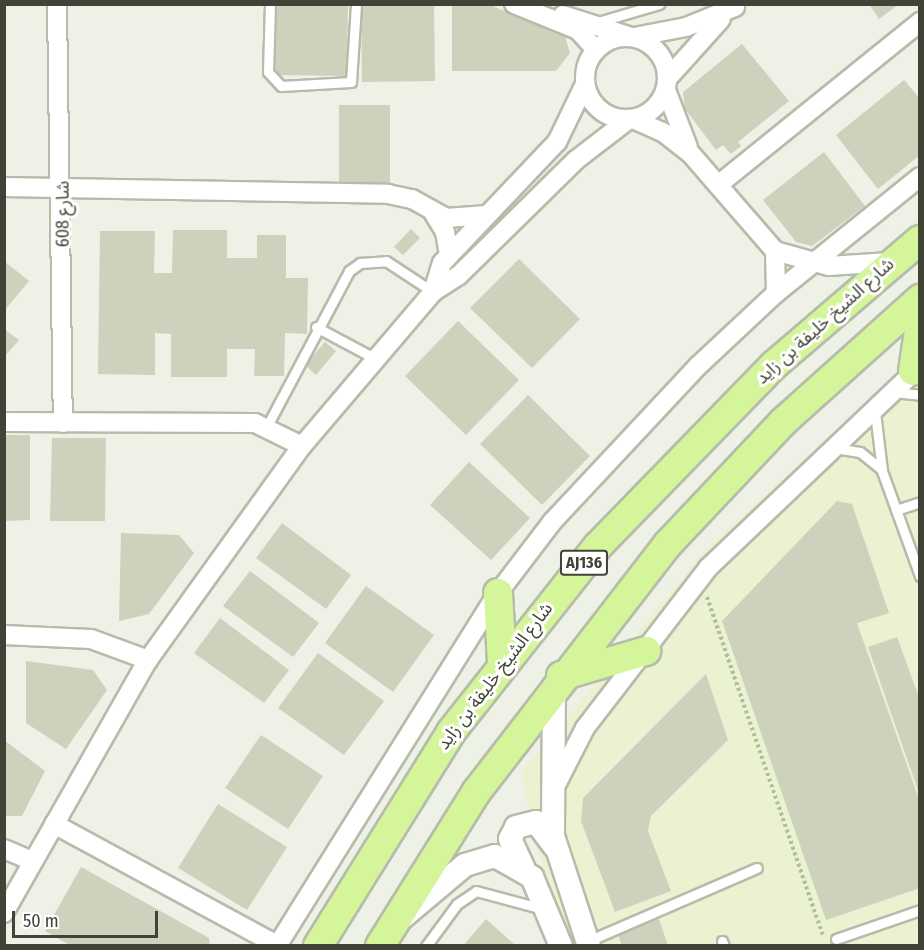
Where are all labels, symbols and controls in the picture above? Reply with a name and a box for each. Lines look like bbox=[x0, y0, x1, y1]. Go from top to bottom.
street label: شارع 608 bbox=[52, 181, 74, 247]
street label: شارع الشيخ خليفة بن زايد bbox=[751, 253, 899, 389]
road number: AJ136 bbox=[558, 550, 610, 576]
street label: شارع الشيخ خليفة بن زايد bbox=[433, 598, 557, 754]
scale bar bbox=[15, 899, 160, 937]
text: 50 m bbox=[23, 910, 59, 932]

